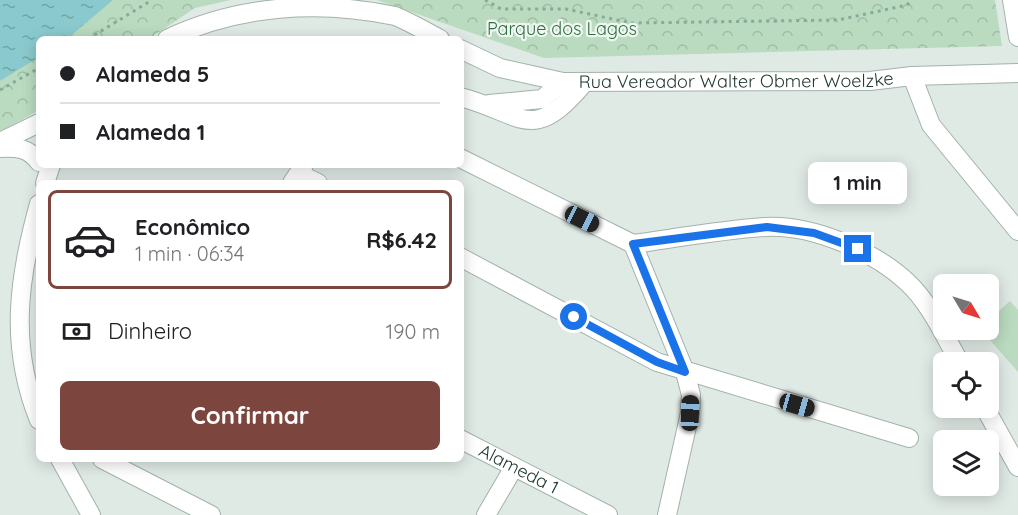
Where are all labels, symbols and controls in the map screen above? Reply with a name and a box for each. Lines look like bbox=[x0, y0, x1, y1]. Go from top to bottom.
park label: Parque dos Lagos bbox=[487, 17, 637, 40]
text: Alameda 5 bbox=[96, 60, 210, 88]
street label: Rua Vereador Walter Obmer Woelzke bbox=[579, 66, 895, 93]
text: Alameda 1 bbox=[96, 118, 205, 146]
callout: 1 min bbox=[808, 162, 908, 204]
text: 1 min bbox=[833, 170, 882, 195]
car bbox=[562, 203, 602, 235]
icon: car bbox=[63, 213, 117, 267]
text: Econômico bbox=[135, 213, 250, 241]
text: R$6.42 bbox=[366, 226, 437, 254]
route end bbox=[844, 235, 871, 262]
text: 1 min · 06:34 bbox=[135, 241, 244, 266]
north arrow bbox=[933, 274, 999, 340]
map controls bbox=[933, 274, 999, 496]
route start bbox=[560, 303, 587, 330]
icon: cash bbox=[60, 315, 93, 348]
text: Dinheiro bbox=[108, 317, 192, 345]
text: 190 m bbox=[386, 319, 440, 344]
button: locate bbox=[933, 352, 999, 418]
button: Confirmar bbox=[60, 381, 440, 450]
car bbox=[777, 391, 817, 419]
car bbox=[680, 395, 700, 431]
button: layers bbox=[933, 430, 999, 496]
street label: Alameda 1 bbox=[475, 439, 563, 499]

